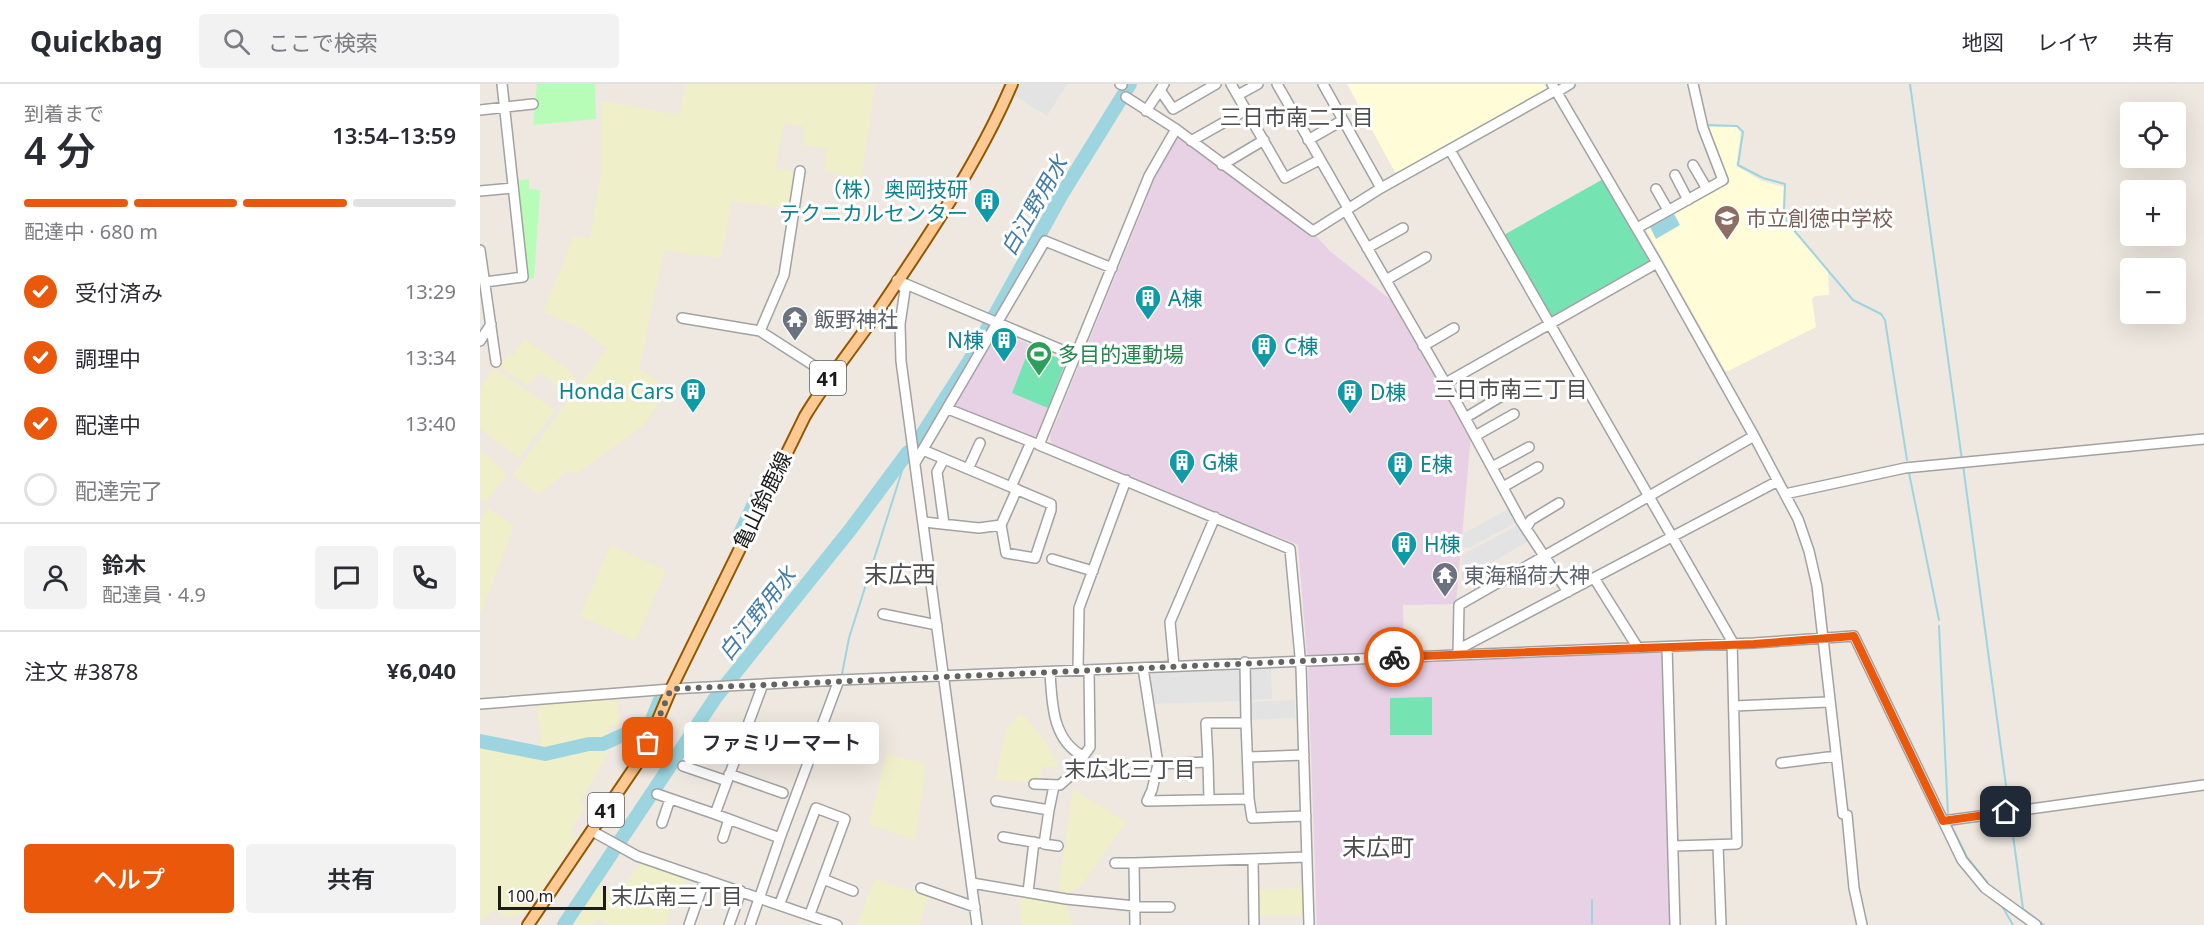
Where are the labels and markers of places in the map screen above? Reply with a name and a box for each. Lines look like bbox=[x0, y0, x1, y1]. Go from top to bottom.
place label: （株）奥岡技研 テクニカルセンター bbox=[779, 175, 968, 227]
building icon: （株）奥岡技研 テクニカルセンター bbox=[972, 186, 1002, 224]
school or university icon: 市立創徳中学校 bbox=[1712, 203, 1742, 241]
place label: 市立創徳中学校 bbox=[1746, 204, 1893, 232]
building icon: A棟 bbox=[1133, 283, 1163, 321]
place label: A棟 bbox=[1168, 284, 1202, 312]
temple icon: 飯野神社 bbox=[780, 304, 810, 342]
place label: 飯野神社 bbox=[814, 305, 898, 333]
building icon: N棟 bbox=[989, 325, 1019, 363]
place label: N棟 bbox=[947, 326, 984, 354]
building icon: C棟 bbox=[1249, 331, 1279, 369]
place label: C棟 bbox=[1284, 332, 1318, 360]
sports icon: 多目的運動場 bbox=[1024, 339, 1054, 377]
place label: 多目的運動場 bbox=[1058, 340, 1184, 368]
building icon: Honda Cars bbox=[678, 376, 708, 414]
place label: Honda Cars bbox=[559, 377, 674, 405]
building icon: D棟 bbox=[1335, 377, 1365, 415]
place label: D棟 bbox=[1370, 378, 1406, 406]
building icon: G棟 bbox=[1167, 447, 1197, 485]
place label: G棟 bbox=[1202, 448, 1238, 476]
building icon: E棟 bbox=[1385, 449, 1415, 487]
place label: E棟 bbox=[1420, 450, 1453, 478]
building icon: H棟 bbox=[1389, 529, 1419, 567]
place label: H棟 bbox=[1424, 530, 1461, 558]
temple icon: 東海稲荷大神 bbox=[1430, 560, 1460, 598]
place label: 東海稲荷大神 bbox=[1464, 561, 1590, 589]
pin bbox=[622, 717, 673, 768]
callout: ファミリーマート bbox=[684, 722, 879, 764]
pin bbox=[1980, 786, 2031, 837]

